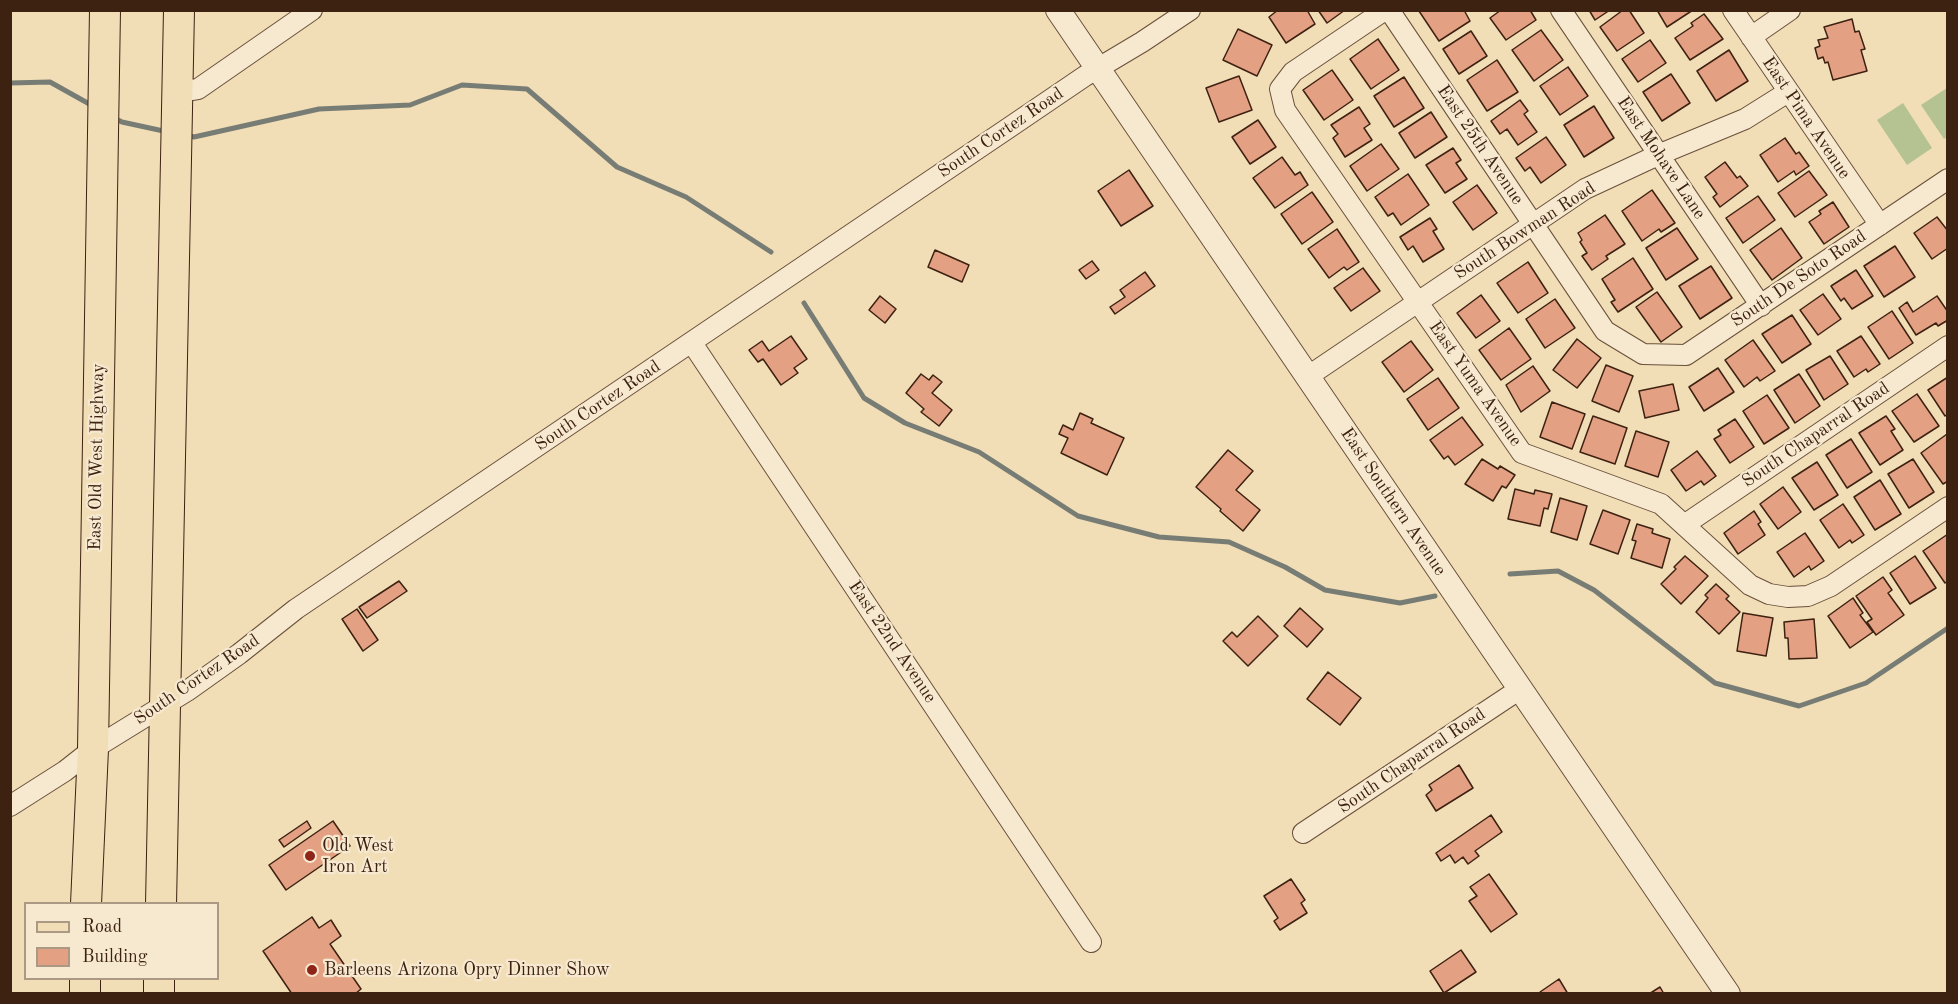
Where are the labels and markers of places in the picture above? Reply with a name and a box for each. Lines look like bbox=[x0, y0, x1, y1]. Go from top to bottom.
place label: Old West Iron Art bbox=[322, 835, 394, 878]
marker: Old West Iron Art bbox=[303, 849, 317, 863]
place label: Barleens Arizona Opry Dinner Show bbox=[324, 959, 610, 981]
marker: Barleens Arizona Opry Dinner Show bbox=[305, 963, 319, 977]

